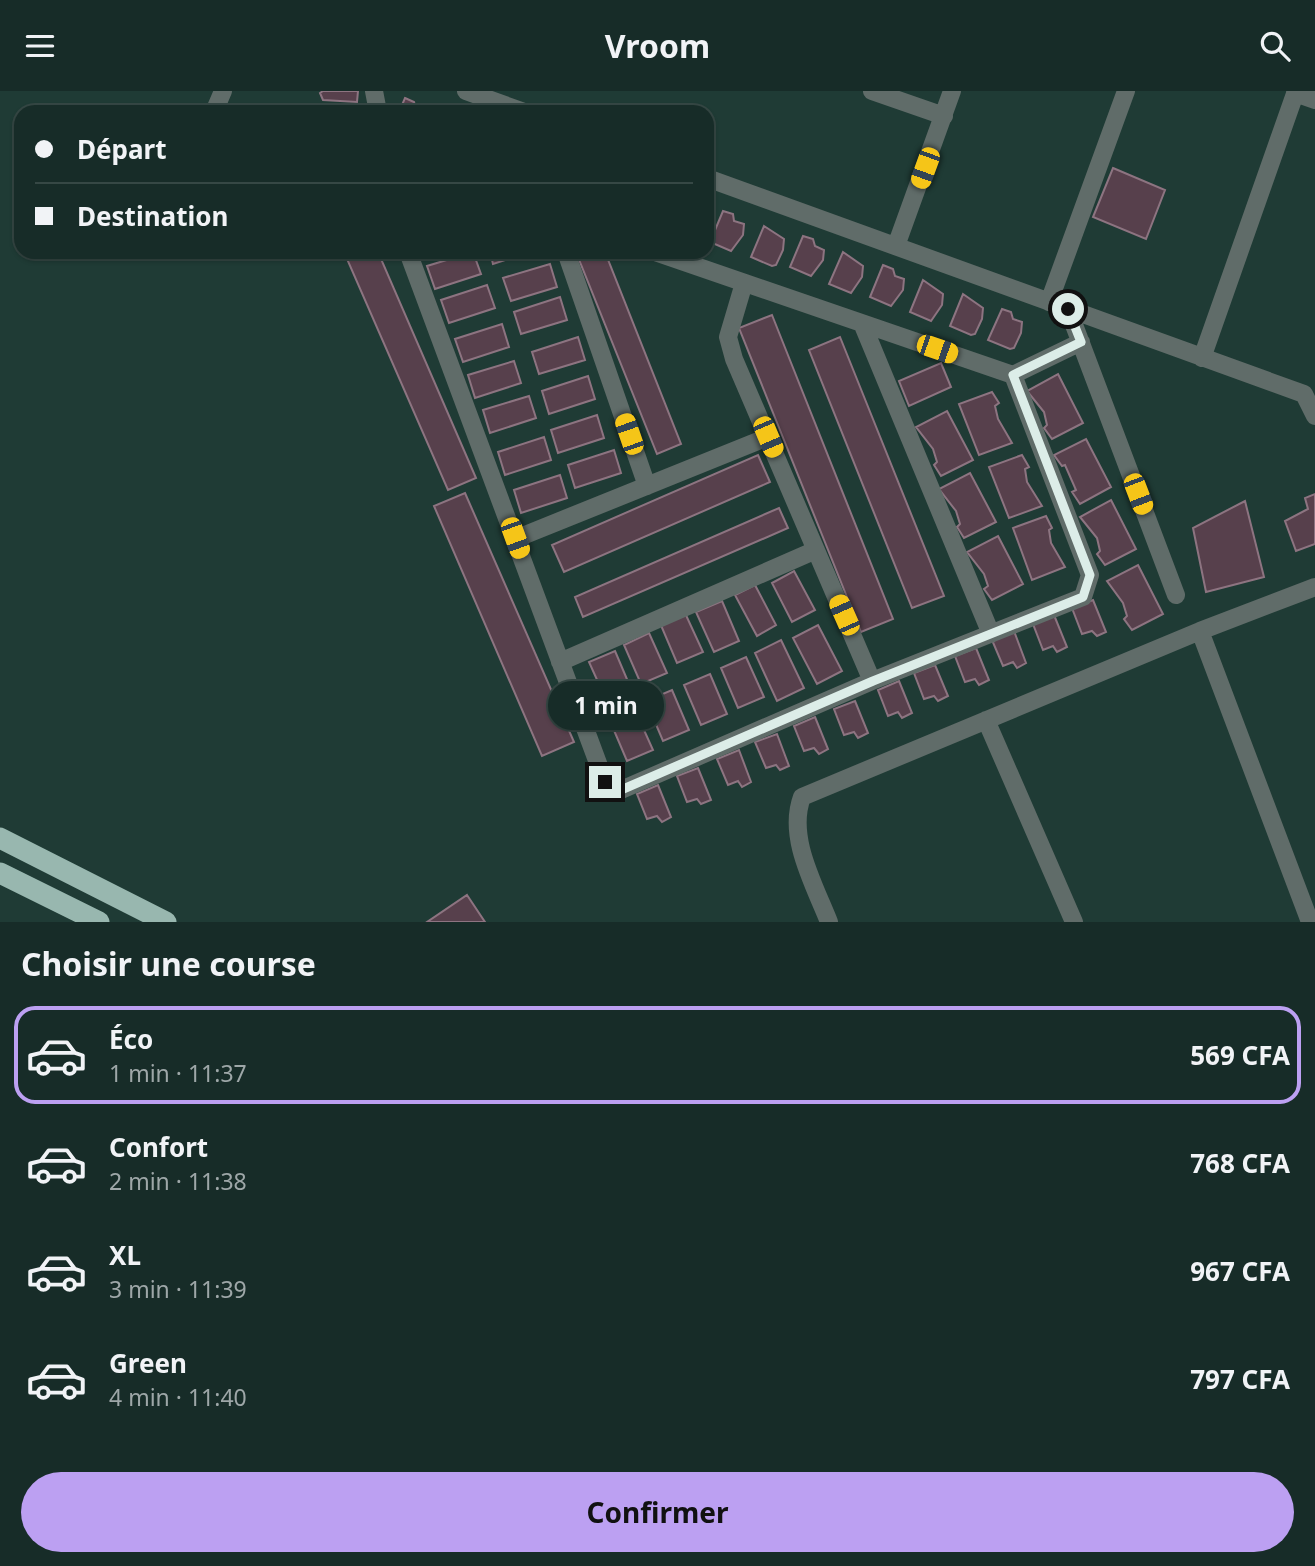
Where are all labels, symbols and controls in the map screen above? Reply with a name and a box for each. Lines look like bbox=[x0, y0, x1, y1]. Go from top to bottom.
text: Vroom bbox=[605, 24, 710, 67]
icon: menu bbox=[21, 27, 59, 65]
icon: search bbox=[1256, 27, 1294, 65]
text: Départ bbox=[77, 131, 166, 167]
car bbox=[908, 145, 943, 191]
text: Destination bbox=[77, 198, 228, 234]
route start bbox=[1052, 293, 1084, 325]
car bbox=[914, 332, 961, 366]
car bbox=[613, 411, 646, 457]
car bbox=[751, 414, 786, 460]
car bbox=[1121, 471, 1156, 517]
car bbox=[498, 515, 533, 561]
car bbox=[826, 592, 863, 638]
callout: 1 min bbox=[547, 681, 663, 729]
text: 1 min bbox=[574, 689, 638, 721]
route end bbox=[589, 766, 621, 798]
text: Choisir une course bbox=[21, 942, 316, 985]
text: Éco bbox=[109, 1021, 153, 1057]
icon: car bbox=[25, 1024, 88, 1087]
text: 569 CFA bbox=[1190, 1037, 1290, 1073]
text: 1 min · 11:37 bbox=[109, 1057, 247, 1089]
text: Confort bbox=[109, 1129, 208, 1165]
icon: car bbox=[25, 1132, 88, 1195]
text: 768 CFA bbox=[1190, 1145, 1290, 1181]
text: 2 min · 11:38 bbox=[109, 1165, 247, 1197]
text: XL bbox=[109, 1237, 141, 1273]
icon: car bbox=[25, 1240, 88, 1303]
text: 967 CFA bbox=[1190, 1253, 1290, 1289]
text: 3 min · 11:39 bbox=[109, 1273, 247, 1305]
text: Green bbox=[109, 1345, 187, 1381]
icon: car bbox=[25, 1348, 88, 1411]
text: 797 CFA bbox=[1190, 1361, 1290, 1397]
text: 4 min · 11:40 bbox=[109, 1381, 247, 1413]
button: Confirmer bbox=[21, 1472, 1294, 1552]

